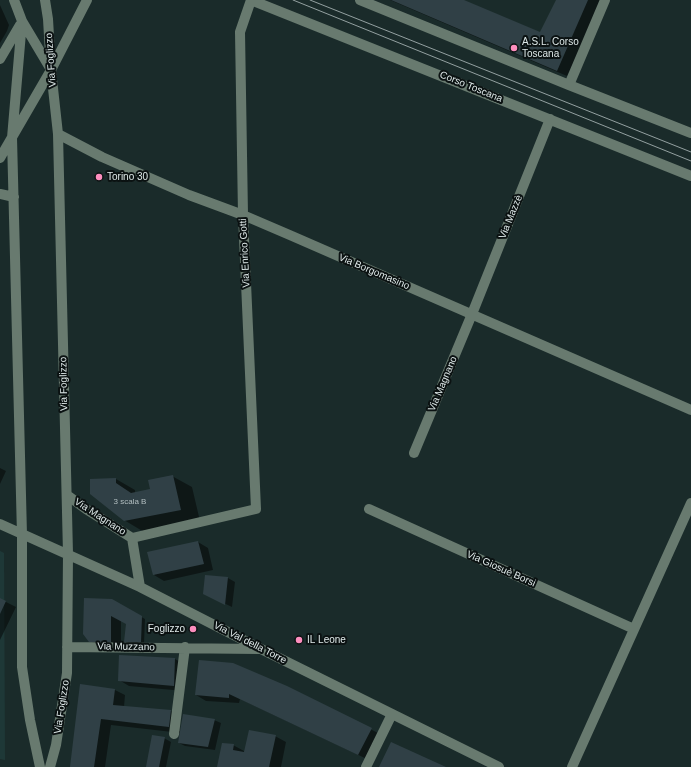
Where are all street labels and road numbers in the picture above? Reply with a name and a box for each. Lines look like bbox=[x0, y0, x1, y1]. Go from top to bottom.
street label: Via Foglizzo bbox=[43, 33, 59, 87]
street label: Corso Toscana bbox=[438, 69, 504, 105]
street label: Via Mazzè bbox=[497, 193, 525, 241]
street label: Via Enrico Gotti bbox=[237, 218, 253, 288]
street label: Via Borgomasino bbox=[337, 252, 411, 292]
street label: Via Magnano bbox=[426, 355, 460, 413]
street label: Via Foglizzo bbox=[58, 357, 70, 411]
street label: Via Magnano bbox=[72, 496, 128, 538]
street label: Via Giosuè Borsi bbox=[465, 548, 537, 590]
street label: Via Val della Torre bbox=[212, 619, 288, 667]
street label: Via Muzzano bbox=[97, 640, 155, 654]
street label: Via Foglizzo bbox=[52, 679, 72, 735]

